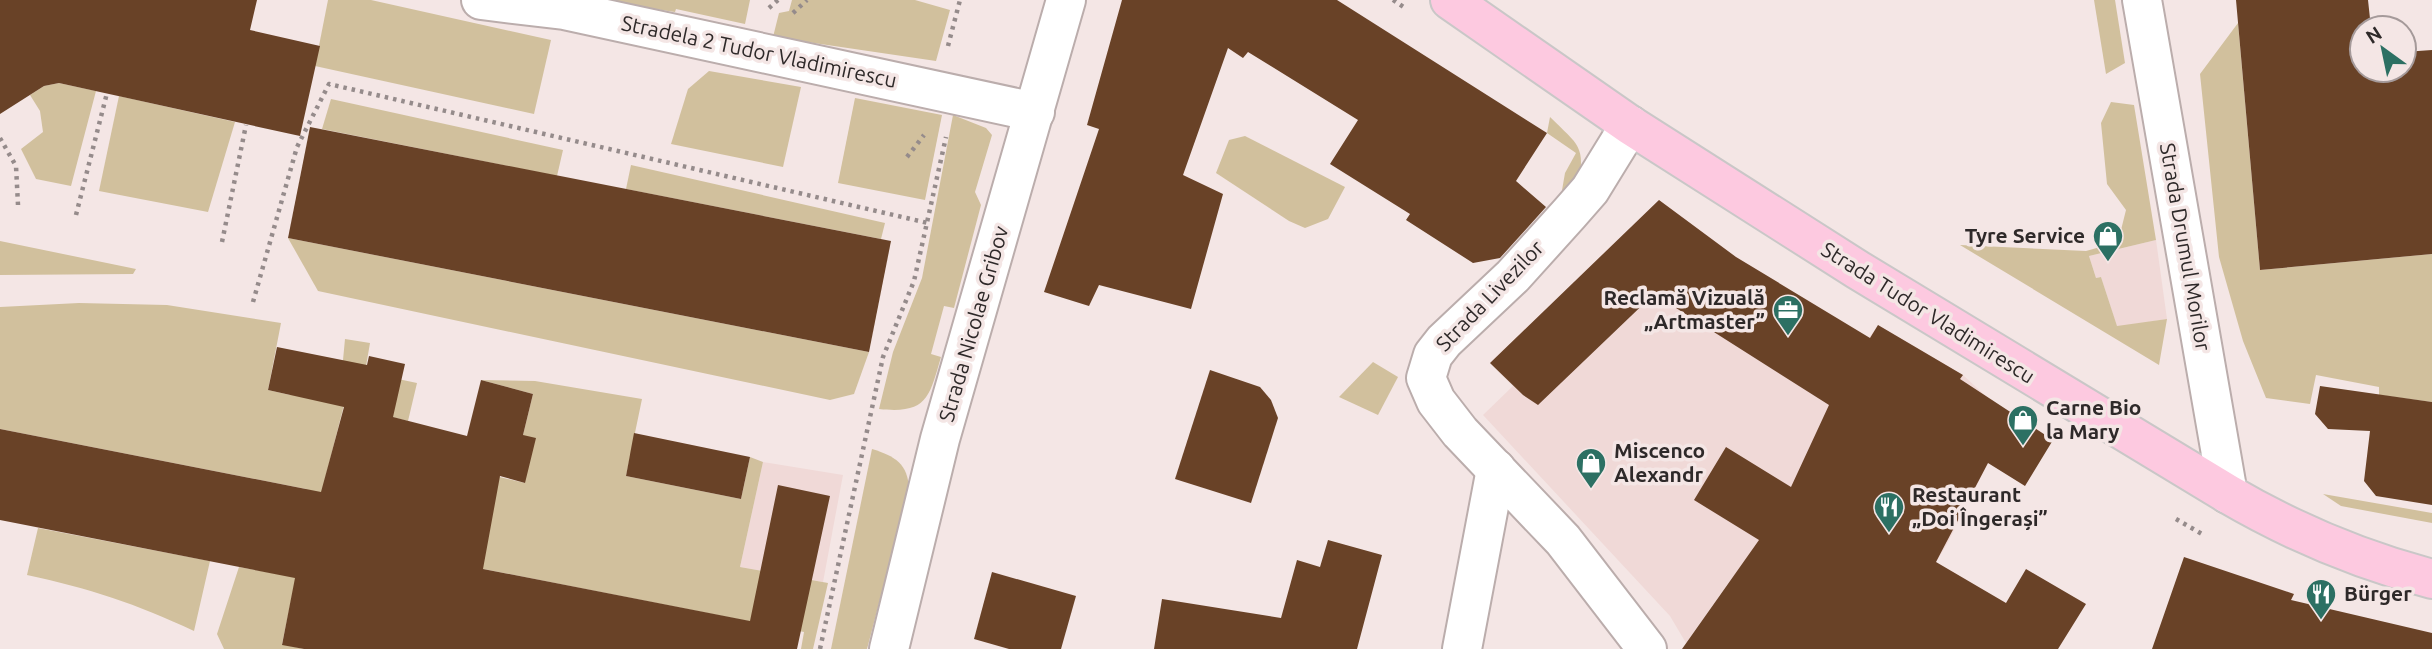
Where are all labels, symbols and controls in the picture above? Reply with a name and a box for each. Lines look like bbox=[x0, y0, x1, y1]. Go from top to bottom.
street label: Stradela 2 Tudor Vladimirescu bbox=[619, 10, 899, 92]
north arrow bbox=[2348, 14, 2418, 84]
text: N bbox=[2362, 22, 2386, 48]
street label: Strada Drumul Morilor bbox=[2156, 141, 2216, 353]
shop icon: Tyre Service bbox=[2091, 219, 2125, 263]
street label: Strada Nicolae Gribov bbox=[934, 223, 1012, 424]
place label: Tyre Service bbox=[1965, 223, 2085, 247]
street label: Strada Livezilor bbox=[1431, 235, 1548, 355]
street label: Strada Tudor Vladimirescu bbox=[1817, 237, 2040, 388]
place label: Reclamă Vizuală „Artmaster” bbox=[1604, 285, 1765, 333]
office icon: Reclamă Vizuală „Artmaster” bbox=[1771, 293, 1805, 337]
place label: Carne Bio la Mary bbox=[2046, 395, 2141, 443]
shop icon: Carne Bio la Mary bbox=[2006, 403, 2040, 447]
place label: Miscenco Alexandr bbox=[1614, 438, 1705, 486]
shop icon: Miscenco Alexandr bbox=[1574, 446, 1608, 490]
place label: Restaurant „Doi Îngerași” bbox=[1912, 482, 2048, 530]
restaurant icon: Restaurant „Doi Îngerași” bbox=[1872, 490, 1906, 534]
restaurant icon: Bürger bbox=[2304, 577, 2338, 621]
place label: Bürger bbox=[2344, 581, 2412, 605]

